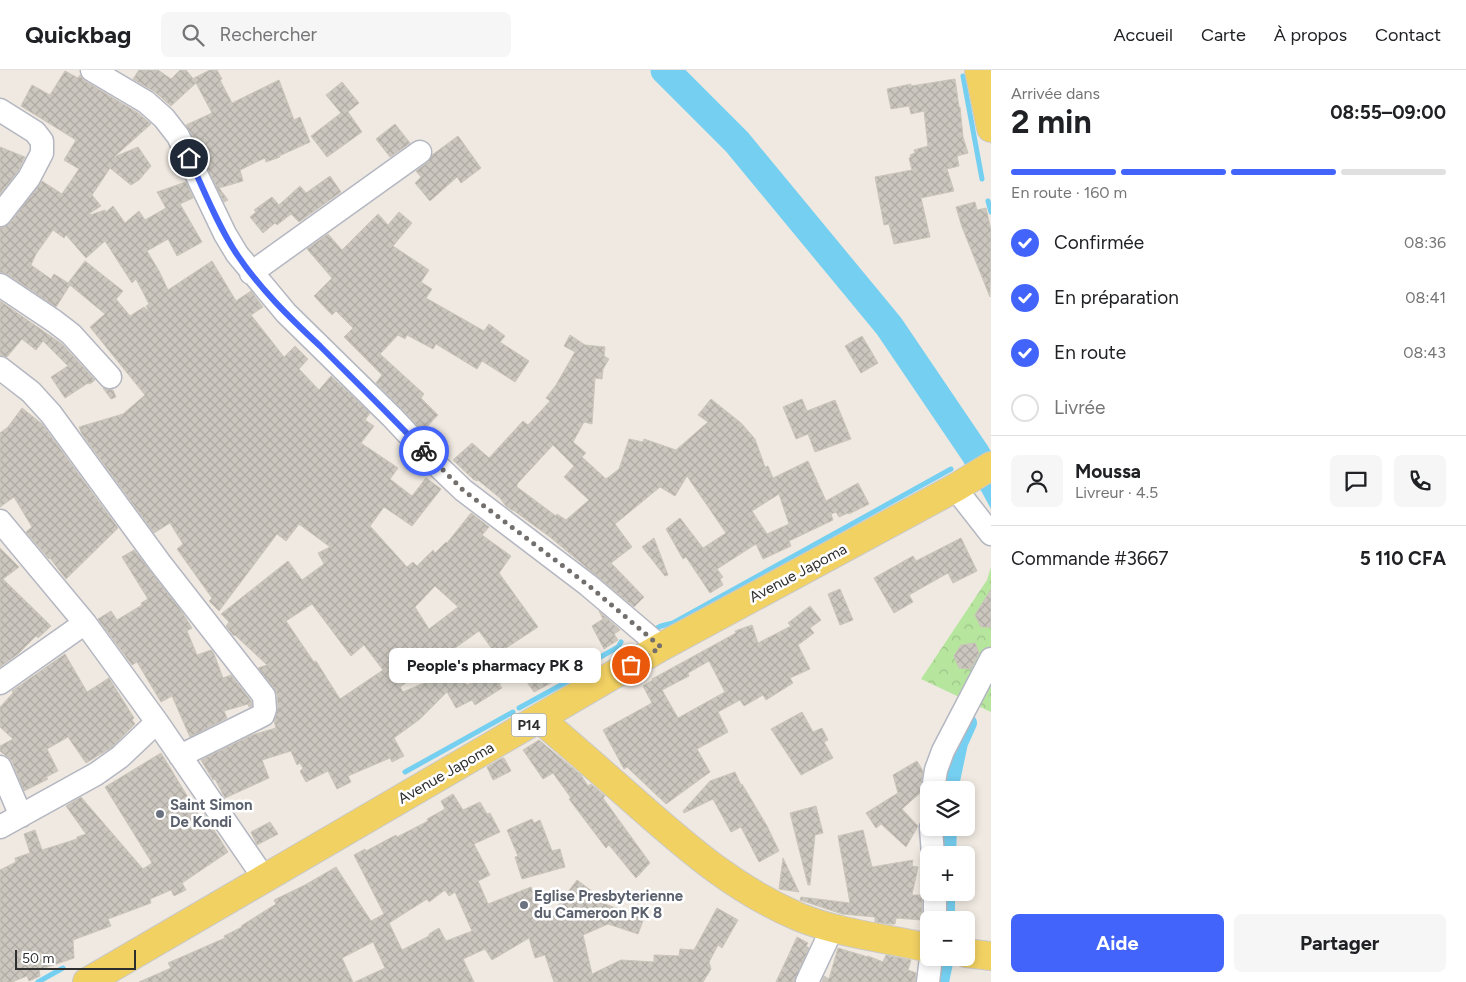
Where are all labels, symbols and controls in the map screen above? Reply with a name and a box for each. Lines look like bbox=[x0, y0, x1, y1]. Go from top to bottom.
search box bbox=[161, 12, 511, 57]
text: Quickbag bbox=[25, 20, 131, 49]
icon: search bbox=[179, 21, 207, 49]
text: Rechercher bbox=[219, 23, 317, 46]
text: Accueil bbox=[1113, 24, 1173, 46]
text: Carte bbox=[1201, 24, 1246, 46]
text: À propos bbox=[1274, 24, 1347, 46]
text: Contact bbox=[1375, 24, 1441, 46]
text: Arrivée dans bbox=[1011, 84, 1100, 103]
text: 08:55–09:00 bbox=[1330, 101, 1446, 124]
text: 2 min bbox=[1011, 103, 1092, 141]
pin bbox=[168, 137, 210, 179]
icon: home bbox=[175, 144, 203, 172]
text: En route · 160 m bbox=[1011, 183, 1127, 202]
icon: check bbox=[1011, 229, 1039, 257]
text: Confirmée bbox=[1054, 231, 1144, 254]
text: 08:36 bbox=[1404, 233, 1446, 252]
icon: check bbox=[1011, 284, 1039, 312]
text: En préparation bbox=[1054, 286, 1179, 309]
text: 08:41 bbox=[1405, 288, 1446, 307]
icon: check bbox=[1011, 339, 1039, 367]
text: En route bbox=[1054, 341, 1126, 364]
text: 08:43 bbox=[1403, 343, 1446, 362]
text: Livrée bbox=[1054, 396, 1105, 419]
courier bbox=[399, 426, 449, 476]
icon: bike bbox=[410, 437, 438, 465]
button: person bbox=[1011, 455, 1063, 507]
button: chat bbox=[1330, 455, 1382, 507]
button: phone bbox=[1394, 455, 1446, 507]
text: Moussa bbox=[1075, 460, 1141, 483]
text: Livreur · 4.5 bbox=[1075, 483, 1158, 502]
street label: Avenue Japoma bbox=[746, 540, 850, 606]
text: Commande #3667 bbox=[1011, 547, 1169, 570]
text: 5 110 CFA bbox=[1360, 547, 1446, 570]
pin bbox=[610, 644, 652, 686]
callout: People's pharmacy PK 8 bbox=[388, 648, 601, 682]
icon: bag bbox=[617, 651, 645, 679]
text: People's pharmacy PK 8 bbox=[407, 656, 583, 675]
road number: P14 bbox=[512, 714, 546, 736]
street label: Avenue Japoma bbox=[395, 738, 497, 808]
map controls bbox=[920, 781, 975, 966]
button: layers bbox=[920, 781, 975, 836]
place label: Saint Simon De Kondi bbox=[170, 796, 253, 831]
marker: Saint Simon De Kondi bbox=[154, 808, 166, 820]
button: + bbox=[920, 846, 975, 901]
place label: Eglise Presbyterienne du Cameroon PK 8 bbox=[534, 887, 684, 922]
marker: Eglise Presbyterienne du Cameroon PK 8 bbox=[518, 899, 530, 911]
button: − bbox=[920, 911, 975, 966]
button: Aide bbox=[1011, 914, 1224, 972]
button: Partager bbox=[1234, 914, 1446, 972]
scale bar bbox=[15, 947, 136, 970]
text: 50 m bbox=[22, 950, 54, 967]

